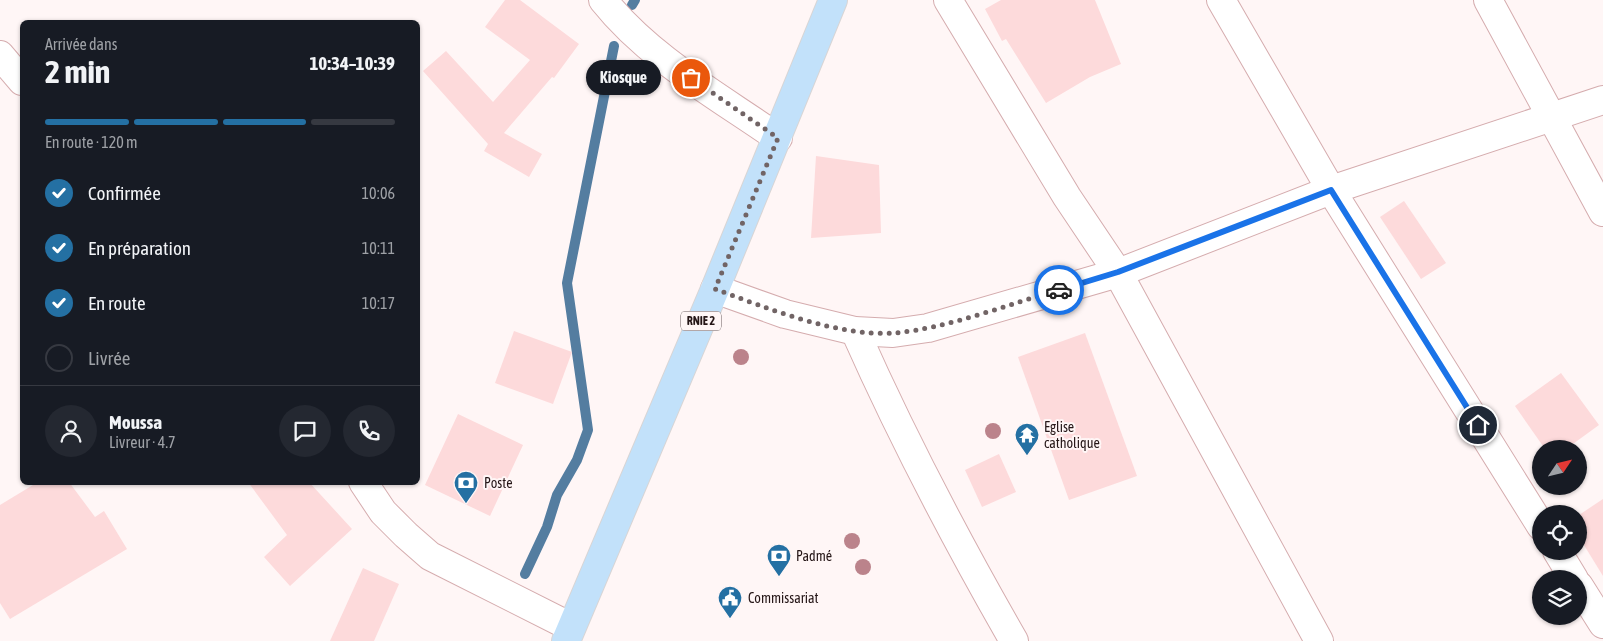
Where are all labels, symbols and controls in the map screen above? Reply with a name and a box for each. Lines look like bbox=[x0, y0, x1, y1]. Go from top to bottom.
text: Arrivée dans bbox=[45, 35, 117, 53]
text: 10:34–10:39 bbox=[309, 52, 395, 74]
text: 2 min bbox=[45, 53, 110, 90]
pin bbox=[670, 57, 712, 99]
callout: Kiosque bbox=[586, 60, 661, 96]
icon: bag bbox=[677, 64, 705, 92]
text: Kiosque bbox=[600, 68, 647, 86]
text: En route · 120 m bbox=[45, 133, 138, 151]
icon: check bbox=[45, 179, 73, 207]
text: Confirmée bbox=[88, 182, 161, 204]
text: 10:06 bbox=[361, 184, 395, 202]
icon: check bbox=[45, 234, 73, 262]
text: En préparation bbox=[88, 237, 191, 259]
text: 10:11 bbox=[362, 239, 395, 257]
courier bbox=[1034, 265, 1084, 315]
icon: car bbox=[1045, 276, 1073, 304]
icon: check bbox=[45, 289, 73, 317]
text: En route bbox=[88, 292, 146, 314]
text: 10:17 bbox=[362, 294, 395, 312]
road number: RNIE 2 bbox=[681, 312, 721, 331]
text: Livrée bbox=[88, 347, 130, 369]
pin bbox=[1457, 404, 1499, 446]
button: person bbox=[45, 405, 97, 457]
button: chat bbox=[279, 405, 331, 457]
button: phone bbox=[343, 405, 395, 457]
text: Moussa bbox=[109, 411, 162, 433]
icon: home bbox=[1464, 411, 1492, 439]
place label: Eglise catholique bbox=[1044, 419, 1100, 451]
temple icon: Eglise catholique bbox=[1014, 422, 1040, 456]
text: Livreur · 4.7 bbox=[109, 433, 176, 451]
north arrow bbox=[1532, 440, 1588, 495]
map controls bbox=[1532, 440, 1587, 625]
bank icon: Poste bbox=[453, 470, 479, 504]
place label: Poste bbox=[484, 475, 513, 491]
button: locate bbox=[1532, 505, 1587, 560]
bank icon: Padmé bbox=[766, 543, 792, 577]
place label: Padmé bbox=[796, 548, 832, 564]
button: layers bbox=[1532, 570, 1587, 625]
public building icon: Commissariat bbox=[717, 585, 743, 619]
place label: Commissariat bbox=[748, 590, 819, 606]

